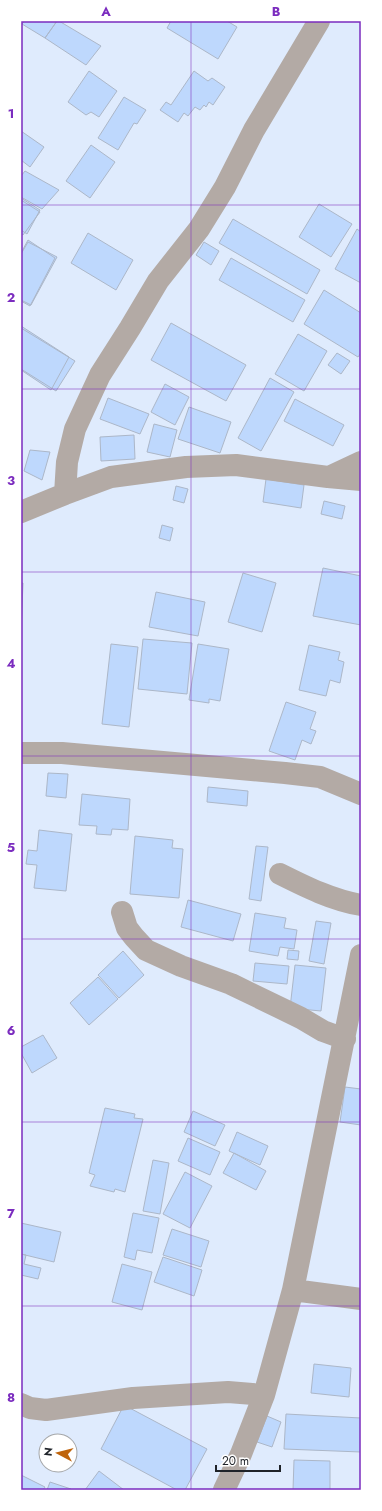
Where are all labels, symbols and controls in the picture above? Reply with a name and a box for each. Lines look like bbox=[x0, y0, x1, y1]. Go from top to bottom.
text: A bbox=[100, 2, 111, 21]
text: B bbox=[272, 2, 281, 21]
text: 1 bbox=[8, 104, 14, 123]
text: 2 bbox=[7, 288, 15, 307]
text: 3 bbox=[7, 471, 15, 490]
text: 4 bbox=[6, 654, 16, 673]
text: 5 bbox=[7, 838, 15, 857]
text: 6 bbox=[7, 1021, 16, 1040]
text: 7 bbox=[7, 1204, 15, 1223]
text: 8 bbox=[7, 1388, 15, 1407]
north arrow bbox=[38, 1433, 78, 1473]
text: N bbox=[40, 1446, 57, 1457]
scale bar bbox=[216, 1447, 280, 1473]
text: 20 m bbox=[222, 1452, 249, 1470]

